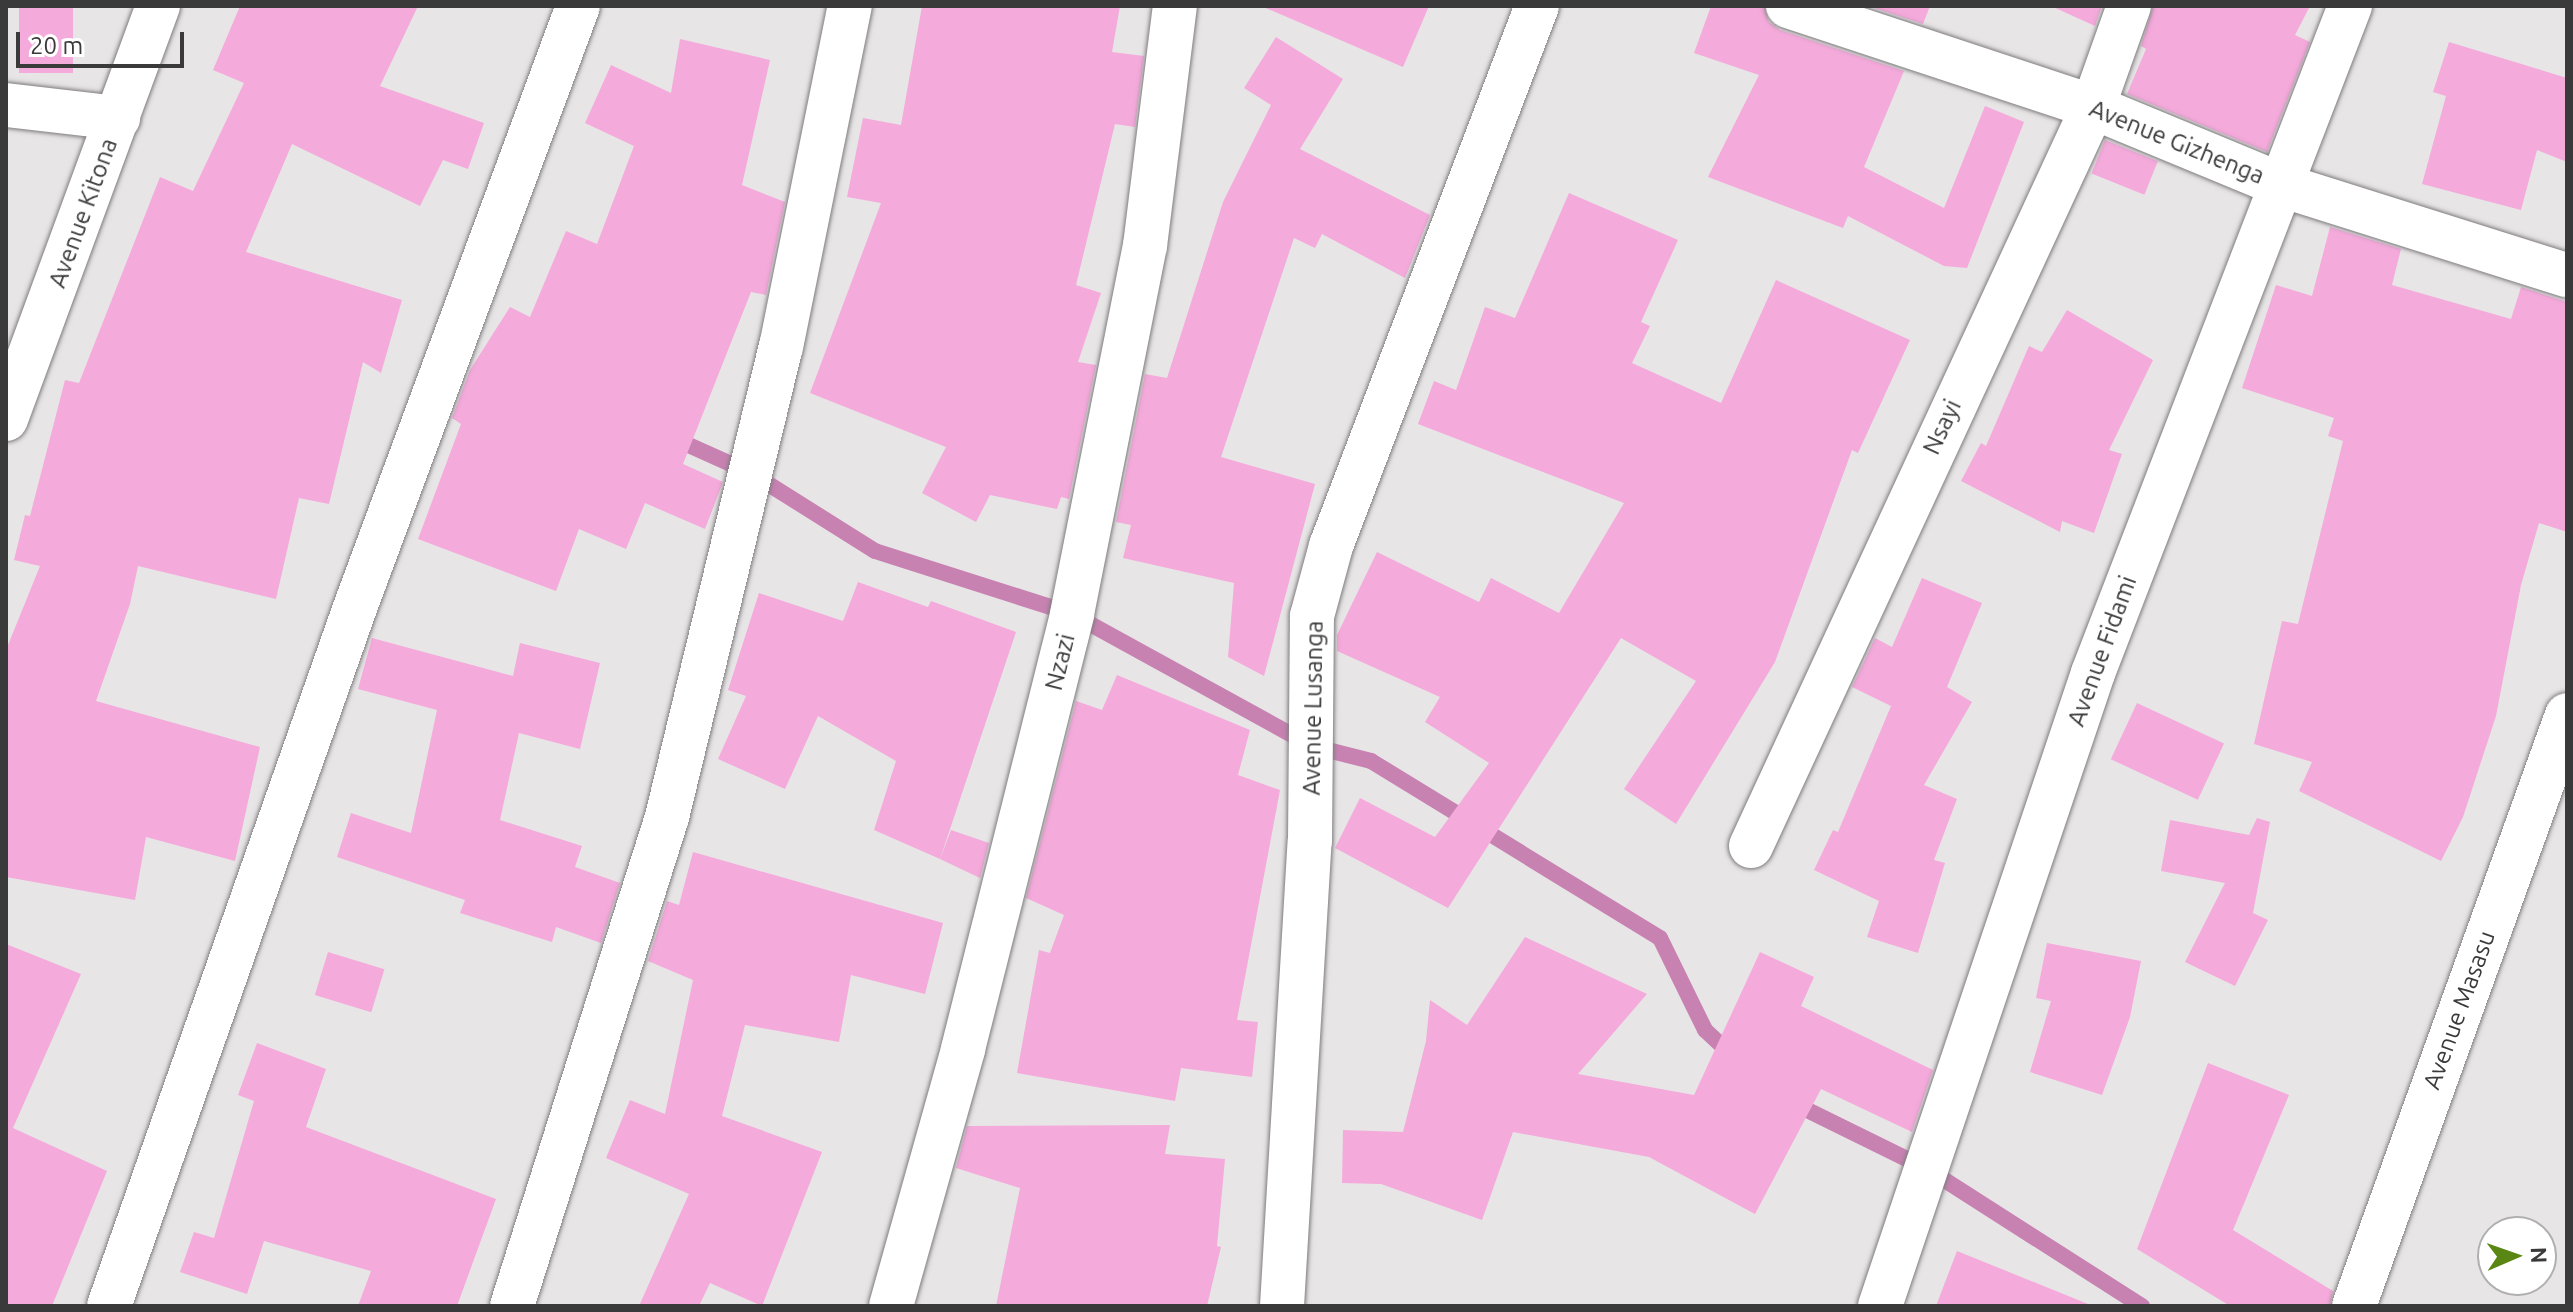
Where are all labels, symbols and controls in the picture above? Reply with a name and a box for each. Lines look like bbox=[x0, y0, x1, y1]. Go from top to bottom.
scale bar bbox=[20, 16, 188, 66]
text: 20 m bbox=[30, 32, 83, 59]
street label: Avenue Gizhenga bbox=[2085, 94, 2269, 190]
street label: Avenue Kitona bbox=[43, 134, 123, 292]
street label: Nsayi bbox=[1917, 395, 1967, 459]
street label: Avenue Fidami bbox=[2061, 572, 2143, 730]
street label: Avenue Lusanga bbox=[1297, 620, 1329, 796]
street label: Nzazi bbox=[1039, 631, 1081, 693]
street label: Avenue Masasu bbox=[2417, 927, 2501, 1093]
north arrow bbox=[2477, 1216, 2557, 1296]
text: N bbox=[2527, 1247, 2552, 1264]

